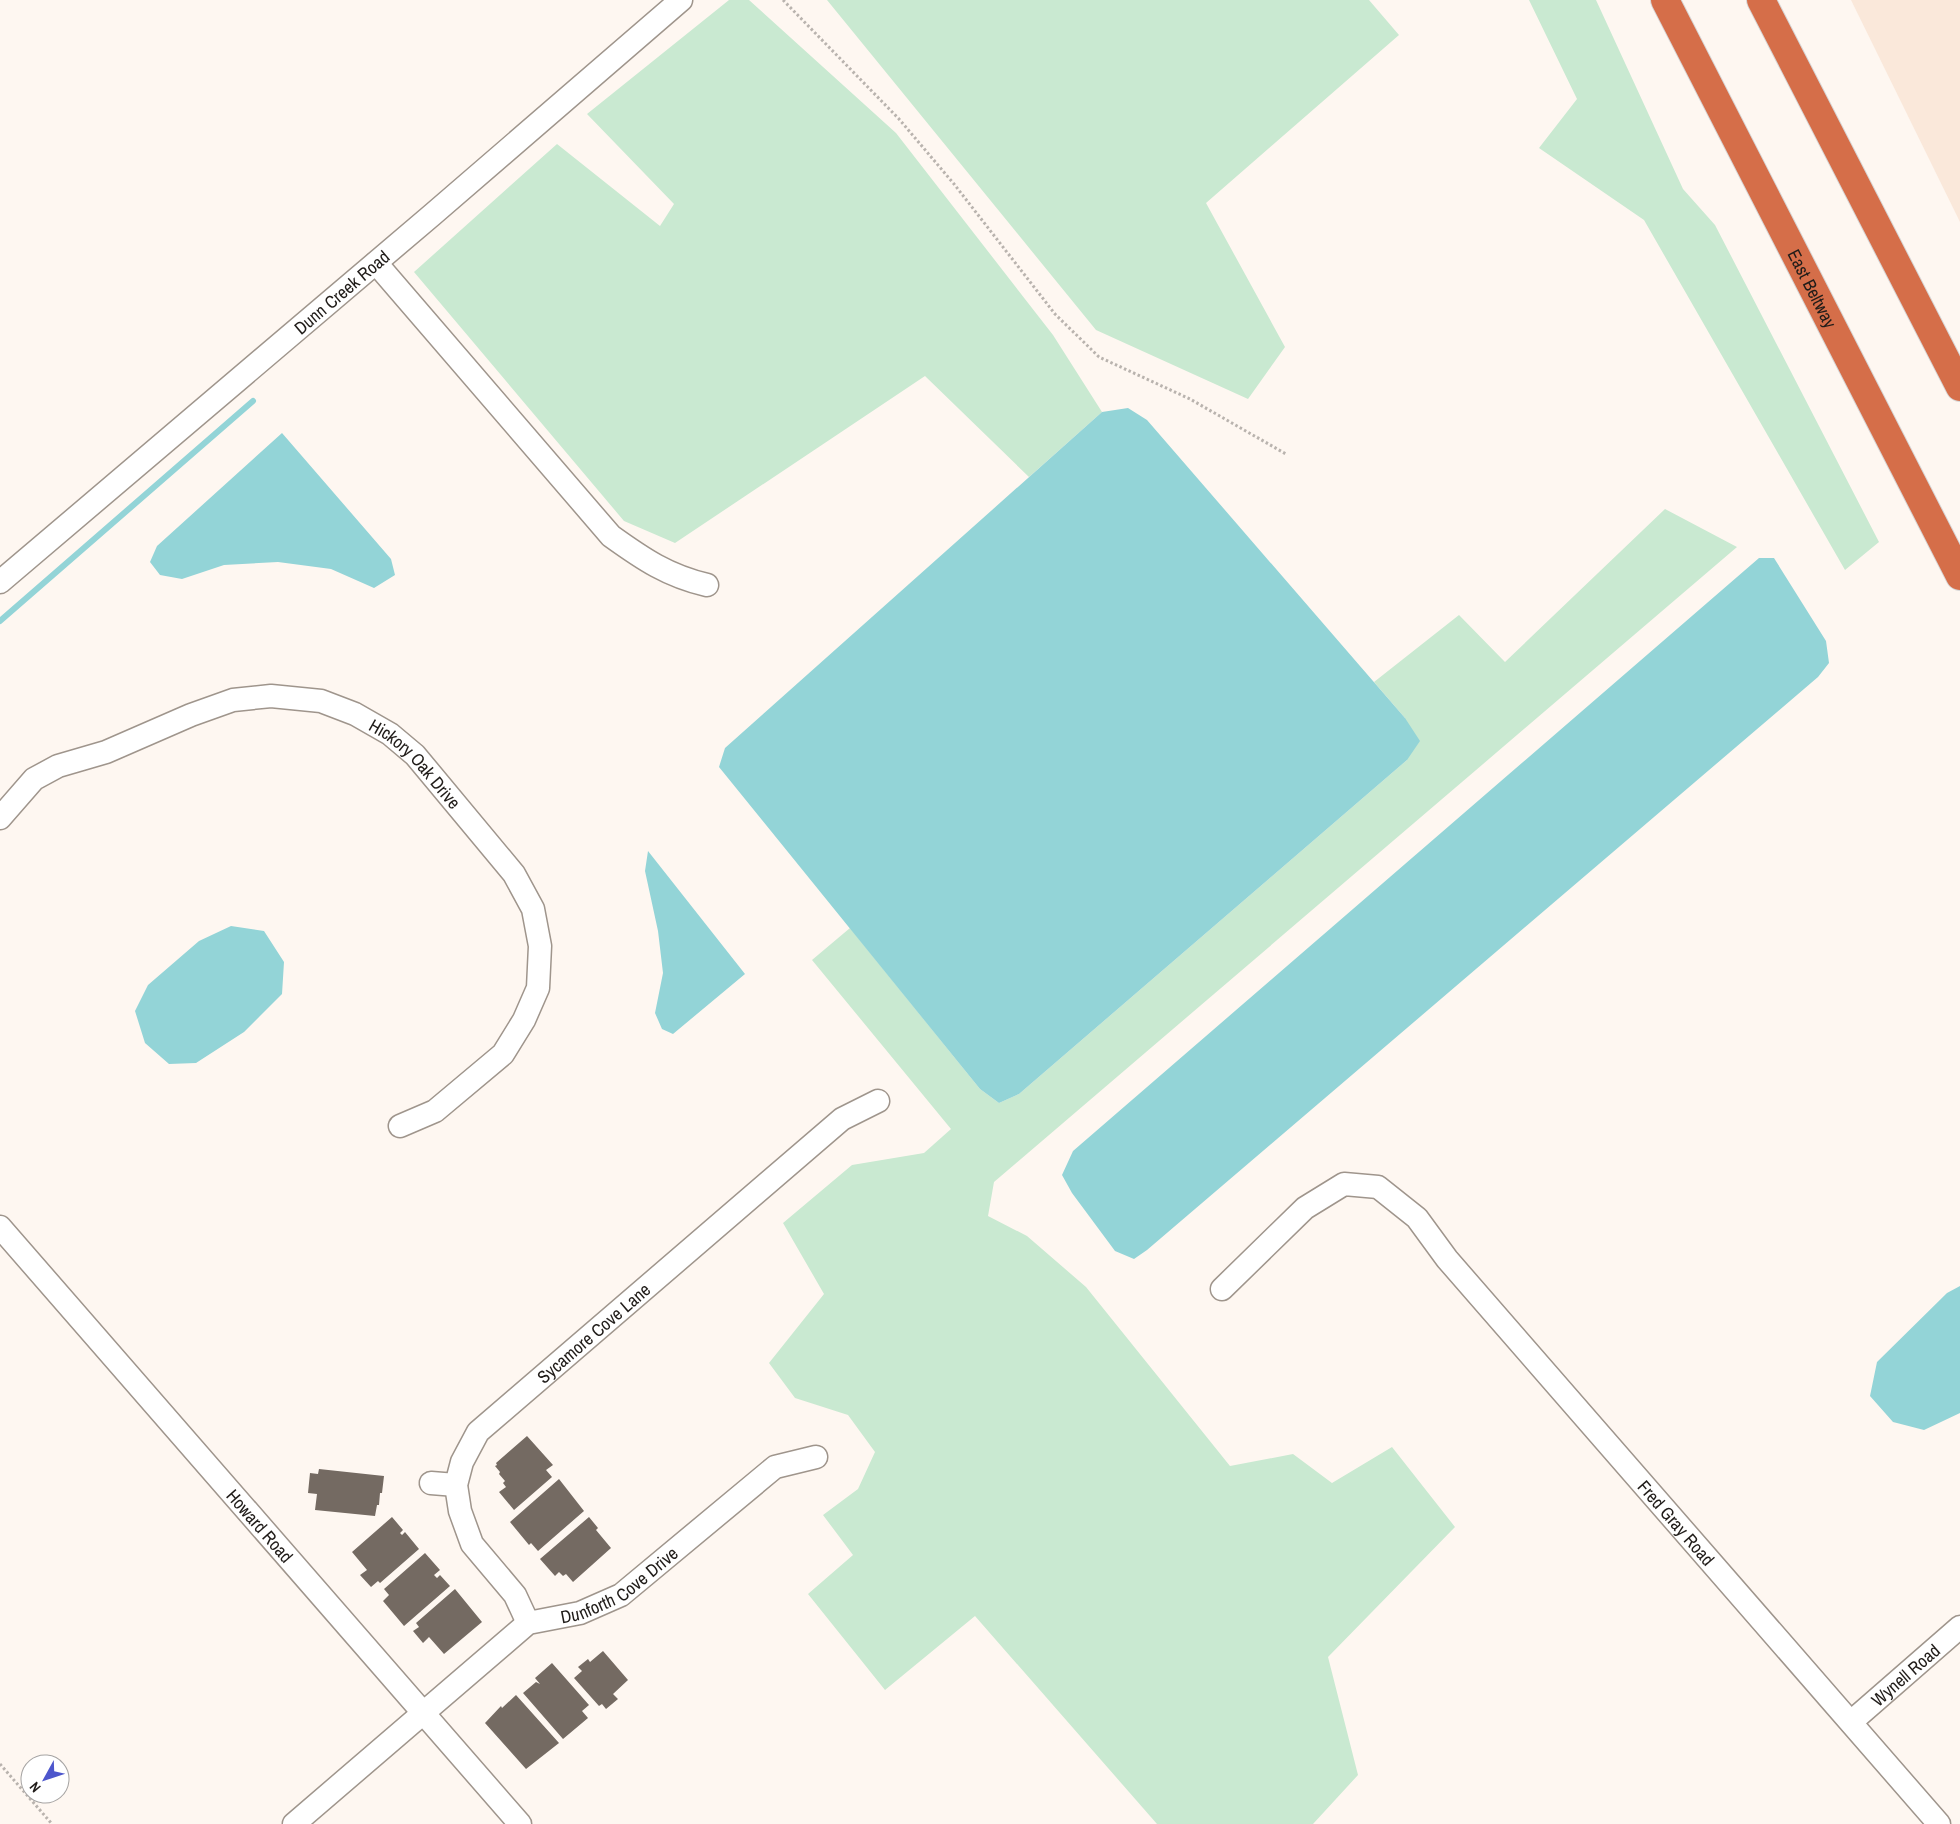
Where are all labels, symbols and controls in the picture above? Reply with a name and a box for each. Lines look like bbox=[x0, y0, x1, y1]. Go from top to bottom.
street label: Dunn Creek Road bbox=[288, 244, 395, 340]
street label: East Beltway bbox=[1782, 245, 1844, 333]
street label: Hickory Oak Drive bbox=[365, 712, 467, 814]
street label: Sycamore Cove Lane bbox=[531, 1277, 655, 1389]
street label: Fred Gray Road bbox=[1632, 1474, 1721, 1571]
street label: Howard Road bbox=[221, 1483, 299, 1568]
street label: Dunforth Cove Drive bbox=[558, 1541, 683, 1629]
street label: Wynell Road bbox=[1866, 1638, 1945, 1712]
north arrow bbox=[20, 1754, 70, 1804]
text: N bbox=[25, 1778, 45, 1796]

